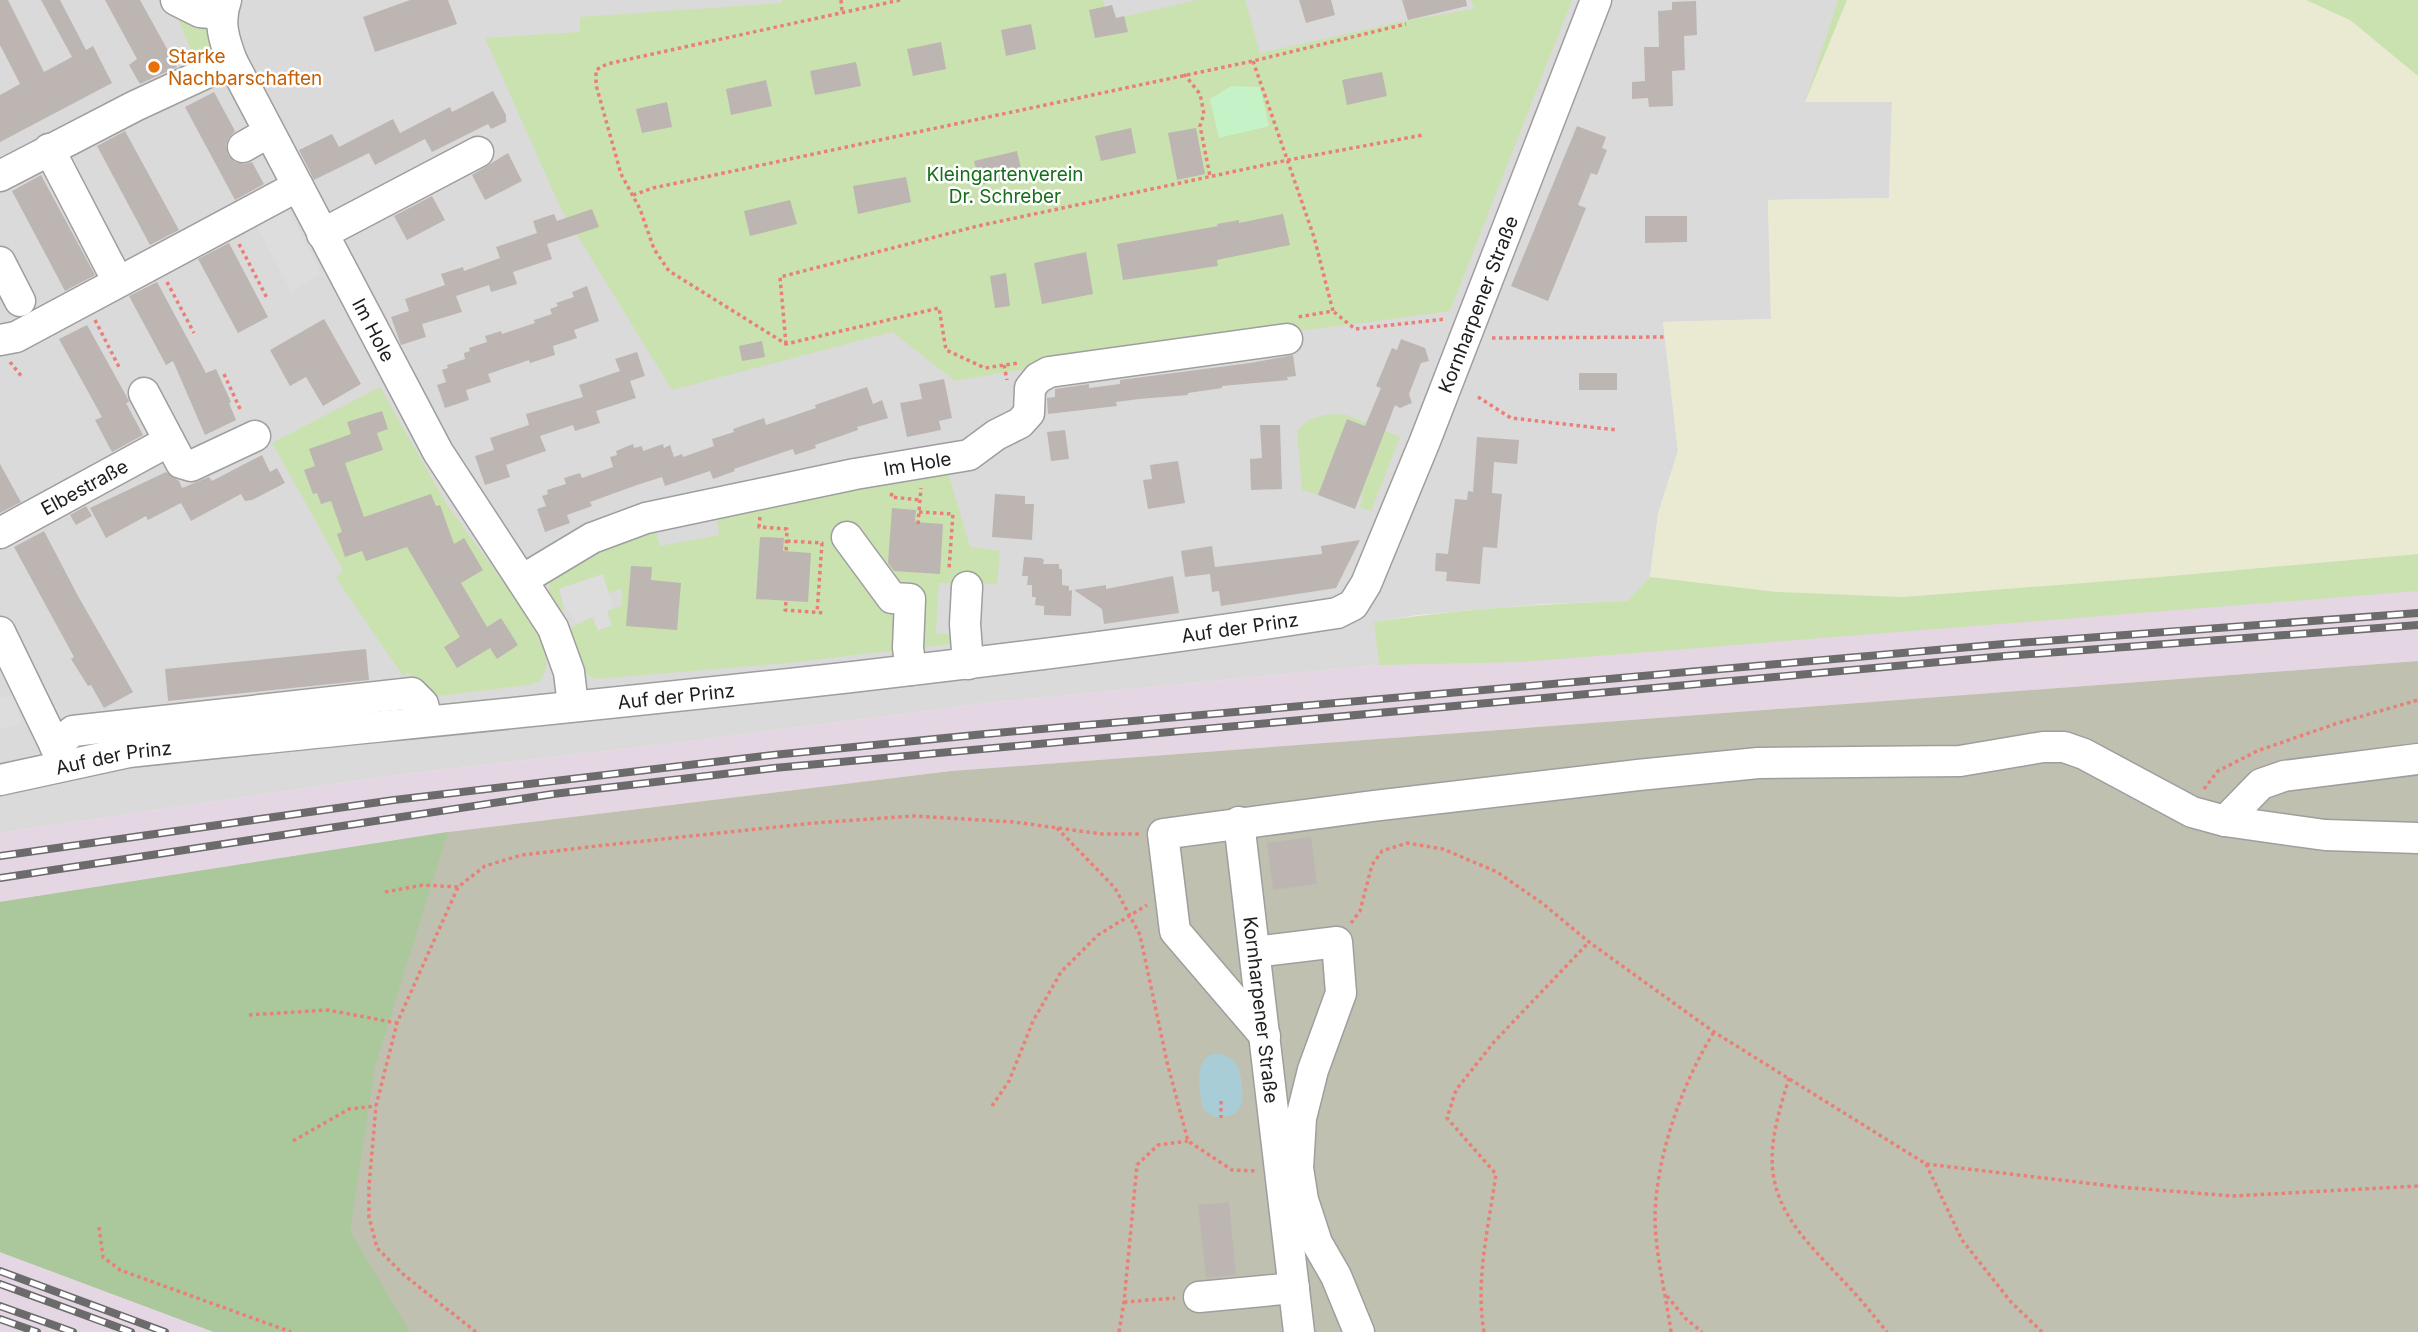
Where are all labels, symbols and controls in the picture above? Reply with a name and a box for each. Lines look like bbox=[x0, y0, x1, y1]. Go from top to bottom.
place label: Starke Nachbarschaften bbox=[168, 45, 322, 90]
marker: Starke Nachbarschaften bbox=[146, 59, 162, 75]
park label: Kleingartenverein Dr. Schreber bbox=[926, 163, 1084, 208]
street label: Kornharpener Straße bbox=[1434, 213, 1523, 396]
street label: Im Hole bbox=[347, 295, 399, 366]
street label: Im Hole bbox=[882, 447, 953, 481]
street label: Elbestraße bbox=[37, 455, 132, 520]
street label: Auf der Prinz bbox=[1180, 608, 1300, 648]
street label: Auf der Prinz bbox=[616, 679, 736, 714]
street label: Auf der Prinz bbox=[53, 737, 173, 780]
street label: Kornharpener Straße bbox=[1238, 915, 1283, 1104]

